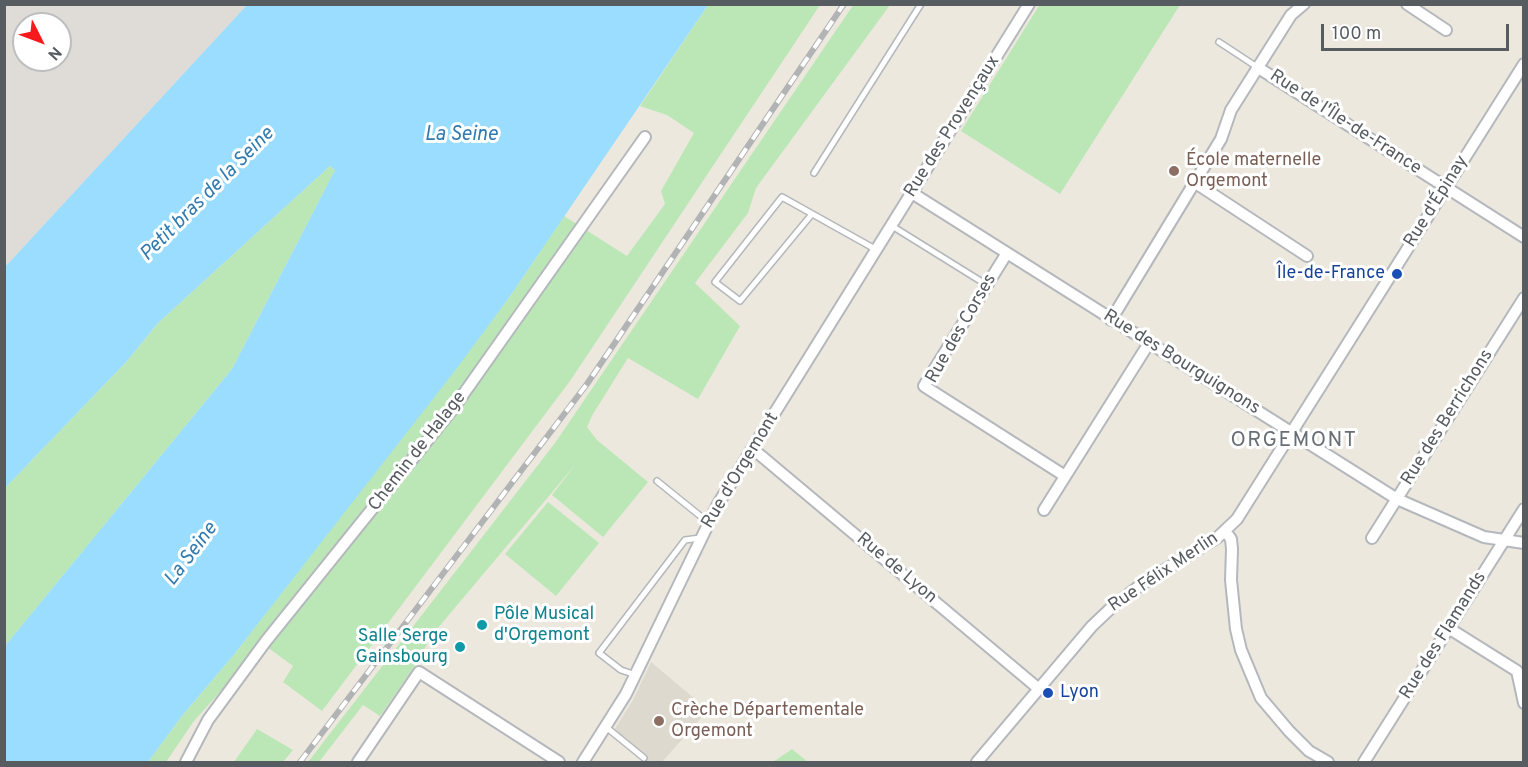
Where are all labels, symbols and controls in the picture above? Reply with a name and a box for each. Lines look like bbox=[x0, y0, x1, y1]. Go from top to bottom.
north arrow bbox=[12, 12, 72, 72]
scale bar bbox=[1324, 12, 1512, 50]
text: 100 m bbox=[1332, 23, 1381, 46]
text: N bbox=[43, 42, 65, 64]
street label: Rue des Provençaux bbox=[901, 52, 1005, 202]
street label: Rue de l'Île-de-France bbox=[1265, 66, 1425, 180]
water label: Petit bras de la Seine bbox=[136, 123, 280, 267]
water label: La Seine bbox=[424, 124, 498, 148]
place label: École maternelle Orgemont bbox=[1186, 150, 1321, 192]
street label: Rue d'Épinay bbox=[1400, 152, 1474, 252]
marker: École maternelle Orgemont bbox=[1167, 164, 1181, 178]
place label: Île-de-France bbox=[1277, 263, 1385, 285]
marker: Île-de-France bbox=[1390, 267, 1404, 281]
street label: Rue des Corses bbox=[922, 270, 1002, 388]
street label: Rue des Bourguignons bbox=[1099, 306, 1263, 420]
street label: Rue des Berrichons bbox=[1397, 346, 1499, 490]
street label: Chemin de Halage bbox=[365, 388, 471, 516]
street label: Rue d'Orgemont bbox=[698, 409, 784, 533]
district label: ORGEMONT bbox=[1231, 429, 1357, 455]
water label: La Seine bbox=[160, 519, 224, 591]
street label: Rue Félix Merlin bbox=[1105, 528, 1223, 618]
street label: Rue de Lyon bbox=[851, 529, 941, 609]
street label: Rue des Flamands bbox=[1396, 568, 1492, 704]
place label: Pôle Musical d'Orgemont bbox=[494, 604, 594, 646]
marker: Pôle Musical d'Orgemont bbox=[475, 618, 489, 632]
place label: Salle Serge Gainsbourg bbox=[356, 626, 448, 668]
marker: Salle Serge Gainsbourg bbox=[453, 640, 467, 654]
place label: Lyon bbox=[1060, 682, 1099, 704]
marker: Lyon bbox=[1041, 686, 1055, 700]
place label: Crèche Départementale Orgemont bbox=[671, 700, 864, 742]
marker: Crèche Départementale Orgemont bbox=[652, 714, 666, 728]

